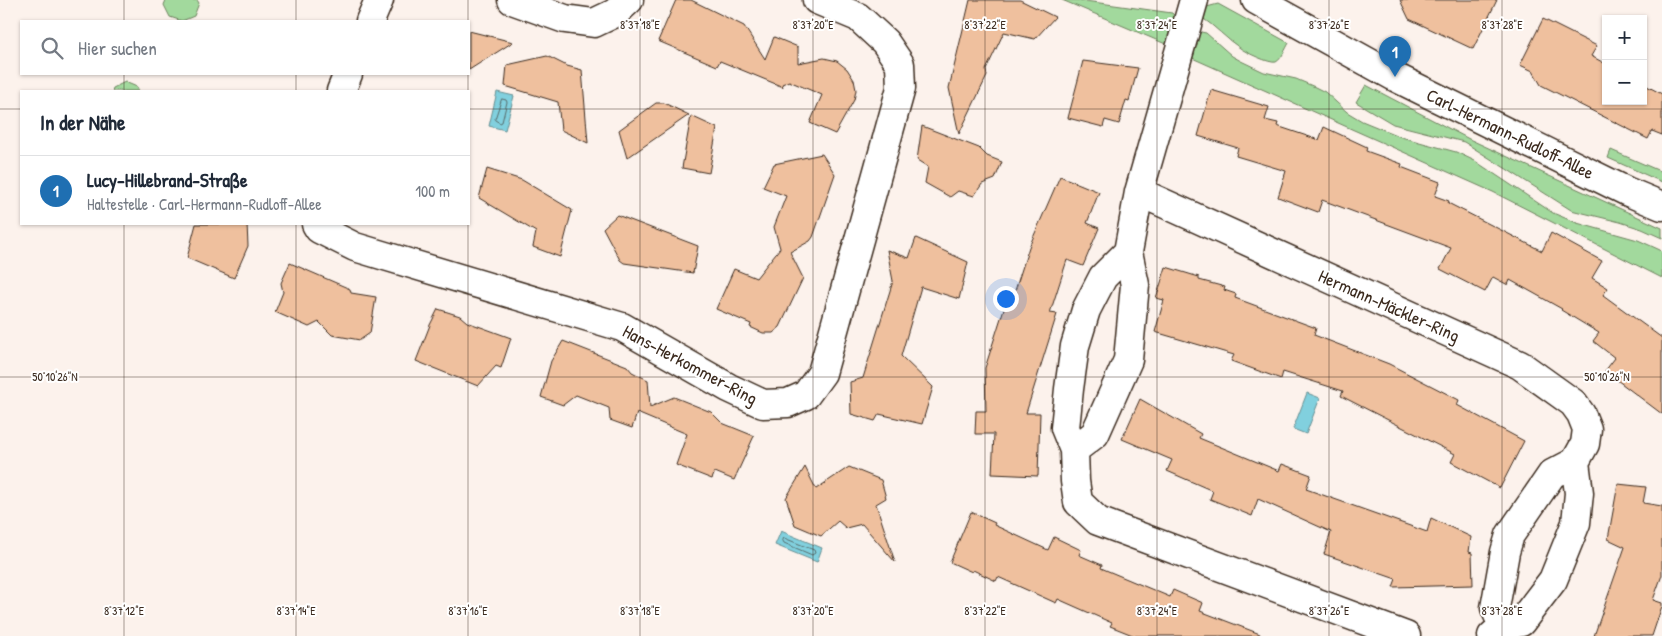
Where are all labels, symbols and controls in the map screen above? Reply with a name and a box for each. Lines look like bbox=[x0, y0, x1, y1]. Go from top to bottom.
map controls bbox=[1602, 15, 1647, 105]
button: + bbox=[1602, 15, 1647, 60]
text: 8°37'18"E bbox=[620, 16, 661, 33]
text: 8°37'20"E bbox=[792, 16, 834, 33]
text: 8°37'22"E bbox=[964, 16, 1006, 33]
text: 8°37'24"E bbox=[1137, 16, 1178, 33]
text: 8°37'26"E bbox=[1309, 16, 1350, 33]
text: 8°37'28"E bbox=[1481, 16, 1523, 33]
search box bbox=[20, 20, 470, 75]
icon: search bbox=[38, 34, 66, 62]
text: Hier suchen bbox=[78, 35, 157, 61]
pin: 1 bbox=[1379, 36, 1411, 77]
button: − bbox=[1602, 60, 1647, 105]
street label: Carl-Hermann-Rudloff-Allee bbox=[1422, 82, 1598, 185]
text: In der Nähe bbox=[40, 108, 125, 137]
text: Lucy-Hillebrand-Straße bbox=[87, 167, 248, 193]
text: 1 bbox=[53, 180, 59, 202]
text: 100 m bbox=[415, 180, 450, 202]
text: Haltestelle · Carl-Hermann-Rudloff-Allee bbox=[87, 193, 322, 215]
street label: Hermann-Mäckler-Ring bbox=[1315, 263, 1464, 348]
your location bbox=[993, 286, 1019, 312]
street label: Hans-Herkommer-Ring bbox=[618, 318, 762, 411]
text: 50°10'26"N bbox=[32, 368, 78, 385]
text: 50°10'26"N bbox=[1584, 368, 1630, 385]
text: 8°37'12"E bbox=[104, 602, 145, 619]
text: 8°37'14"E bbox=[276, 602, 316, 619]
text: 8°37'16"E bbox=[448, 602, 488, 619]
text: 8°37'18"E bbox=[620, 602, 661, 619]
text: 8°37'20"E bbox=[792, 602, 834, 619]
text: 8°37'22"E bbox=[964, 602, 1006, 619]
text: 8°37'24"E bbox=[1137, 602, 1178, 619]
text: 8°37'26"E bbox=[1309, 602, 1350, 619]
text: 8°37'28"E bbox=[1481, 602, 1523, 619]

